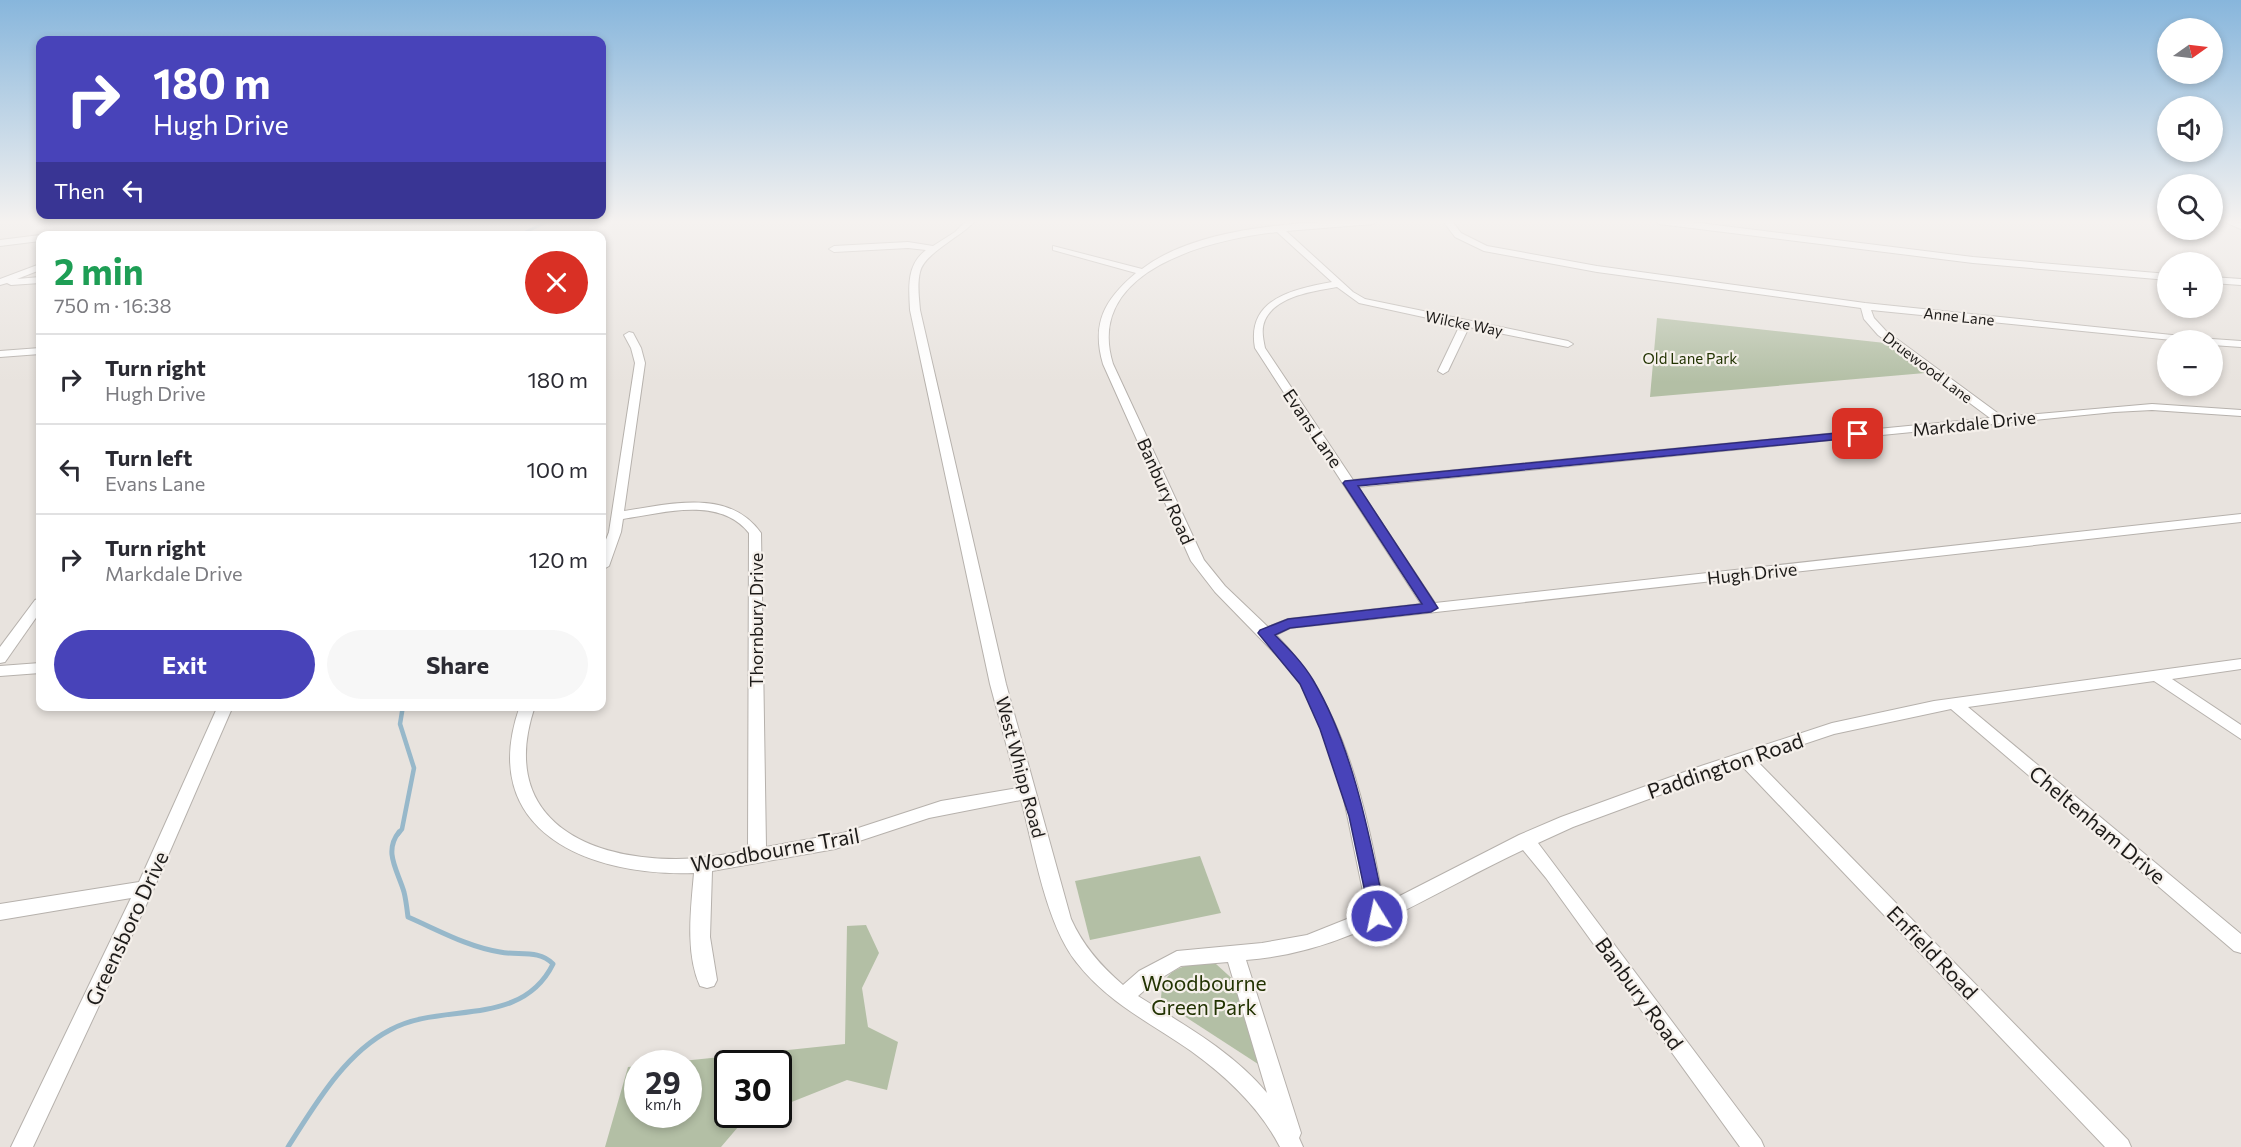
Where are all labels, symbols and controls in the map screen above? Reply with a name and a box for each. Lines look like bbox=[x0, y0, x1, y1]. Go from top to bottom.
north arrow bbox=[2157, 18, 2223, 84]
map controls bbox=[2157, 18, 2223, 396]
text: 180 m bbox=[153, 56, 271, 108]
icon: right bbox=[54, 60, 132, 138]
button: sound bbox=[2157, 96, 2223, 162]
text: Hugh Drive bbox=[153, 108, 289, 141]
icon: left bbox=[117, 174, 150, 207]
button: search bbox=[2157, 174, 2223, 240]
text: Then bbox=[54, 177, 105, 204]
text: 2 min bbox=[54, 248, 144, 292]
button: close bbox=[525, 251, 588, 314]
button: + bbox=[2157, 252, 2223, 318]
text: 750 m · 16:38 bbox=[54, 293, 172, 317]
street label: Anne Lane bbox=[1923, 303, 1995, 329]
street label: Wilcke Way bbox=[1424, 307, 1505, 339]
street label: Druewood Lane bbox=[1880, 328, 1976, 407]
button: − bbox=[2157, 330, 2223, 396]
park label: Old Lane Park bbox=[1643, 349, 1737, 367]
text: Turn right bbox=[105, 354, 206, 381]
icon: right bbox=[54, 363, 87, 396]
text: 180 m bbox=[527, 366, 588, 393]
text: Hugh Drive bbox=[105, 381, 206, 405]
street label: Evans Lane bbox=[1279, 384, 1347, 472]
street label: Markdale Drive bbox=[1911, 406, 2037, 440]
pin bbox=[1832, 408, 1883, 459]
icon: arrive bbox=[1841, 417, 1874, 450]
street label: Banbury Road bbox=[1133, 434, 1199, 548]
text: Turn left bbox=[105, 444, 192, 471]
icon: left bbox=[54, 453, 87, 486]
text: 100 m bbox=[526, 456, 588, 483]
text: Evans Lane bbox=[105, 471, 205, 495]
text: Turn right bbox=[105, 534, 206, 561]
icon: right bbox=[54, 543, 87, 576]
text: 120 m bbox=[529, 546, 588, 573]
street label: Thornbury Drive bbox=[745, 553, 767, 687]
street label: Hugh Drive bbox=[1706, 557, 1798, 589]
text: Markdale Drive bbox=[105, 561, 243, 585]
button: Exit bbox=[54, 630, 315, 699]
button: Share bbox=[327, 630, 588, 699]
street label: West Whipp Road bbox=[992, 694, 1050, 840]
street label: Paddington Road bbox=[1644, 727, 1806, 803]
street label: Cheltenham Drive bbox=[2025, 760, 2171, 888]
street label: Woodbourne Trail bbox=[689, 822, 861, 876]
street label: Greensboro Drive bbox=[79, 847, 173, 1009]
position arrow bbox=[1345, 884, 1409, 948]
street label: Enfield Road bbox=[1882, 900, 1984, 1004]
street label: Banbury Road bbox=[1591, 932, 1689, 1054]
park label: Woodbourne Green Park bbox=[1141, 970, 1267, 1019]
speed limit sign: 30 bbox=[714, 1050, 792, 1128]
text: 29 bbox=[645, 1063, 681, 1100]
text: km/h bbox=[645, 1095, 681, 1113]

